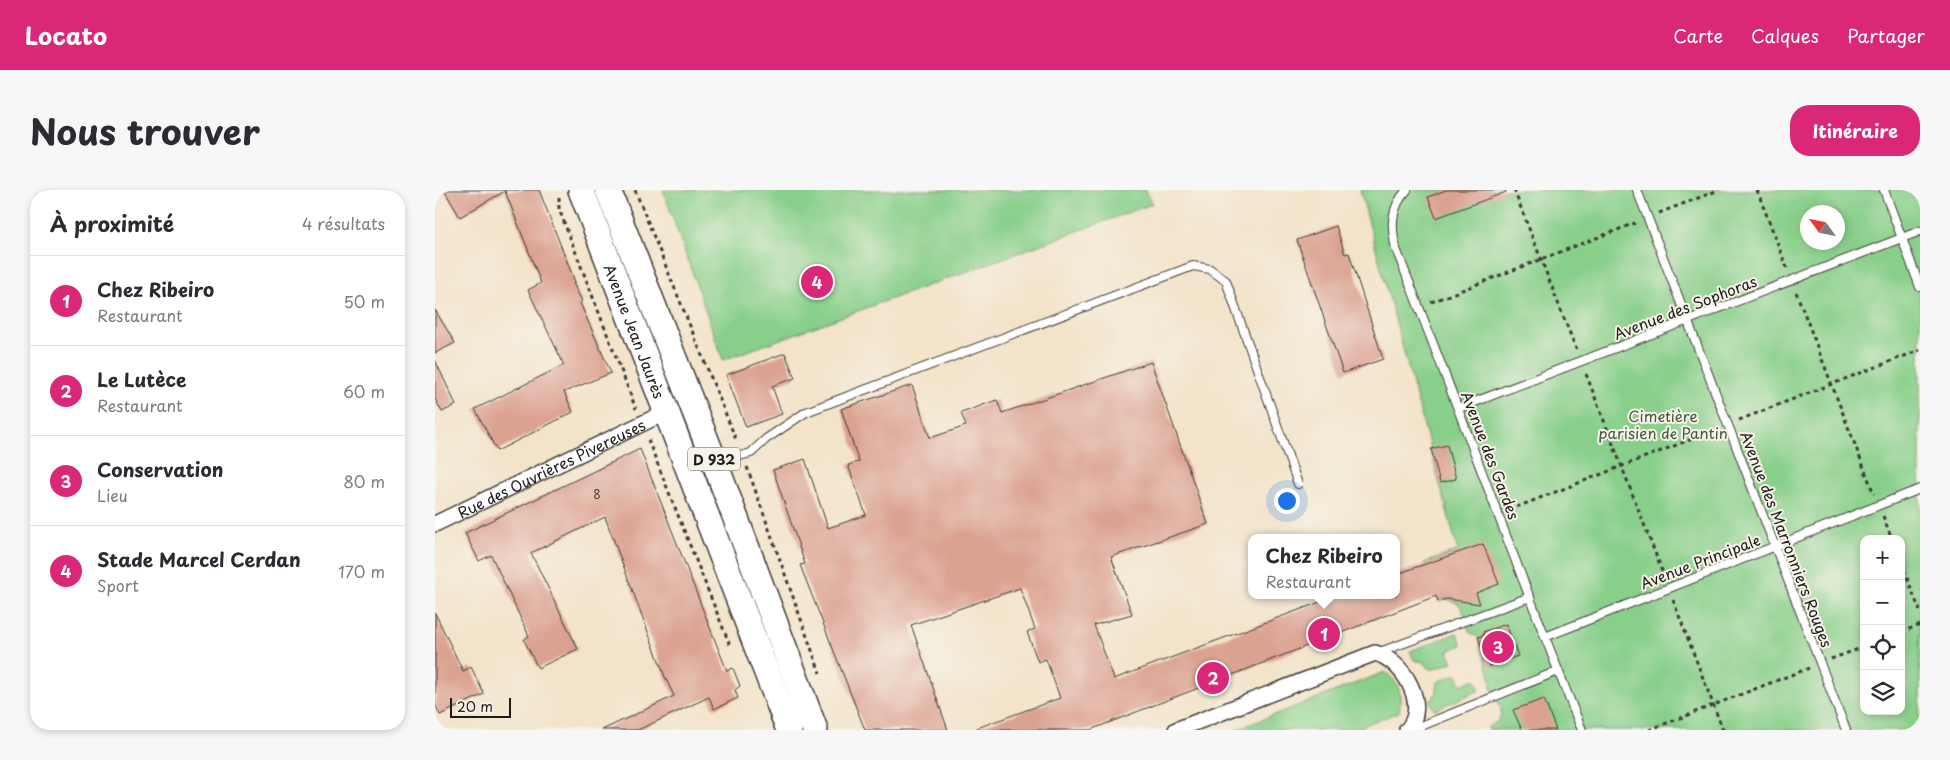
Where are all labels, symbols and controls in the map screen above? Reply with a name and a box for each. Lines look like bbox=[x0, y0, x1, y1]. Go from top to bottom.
text: Locato bbox=[25, 17, 107, 53]
text: Carte bbox=[1673, 22, 1723, 49]
text: Calques bbox=[1751, 22, 1819, 49]
text: Partager bbox=[1847, 22, 1925, 49]
text: Nous trouver bbox=[30, 104, 260, 157]
button: Itinéraire bbox=[1790, 105, 1920, 156]
north arrow bbox=[1800, 205, 1845, 250]
text: À proximité bbox=[50, 207, 174, 239]
text: 4 résultats bbox=[302, 211, 385, 235]
street label: Avenue Jean Jaurès bbox=[599, 260, 672, 402]
pin: 4 bbox=[801, 263, 833, 301]
street label: Avenue des Sophoras bbox=[1610, 269, 1760, 345]
text: Chez Ribeiro bbox=[97, 275, 214, 303]
text: 1 bbox=[62, 289, 70, 313]
text: 50 m bbox=[344, 289, 385, 313]
text: Restaurant bbox=[97, 303, 183, 327]
text: Le Lutèce bbox=[97, 365, 186, 393]
text: 2 bbox=[60, 379, 72, 403]
text: 60 m bbox=[343, 379, 385, 403]
street label: Avenue des Gardes bbox=[1456, 387, 1526, 523]
text: Restaurant bbox=[97, 393, 183, 417]
park label: Cimetière parisien de Pantin bbox=[1598, 404, 1728, 444]
street label: Rue des Ouvrières Pivereuses bbox=[453, 412, 649, 523]
street label: Avenue des Marronniers Rouges bbox=[1735, 428, 1839, 651]
road number: D 932 bbox=[688, 448, 740, 470]
text: Conservation bbox=[97, 455, 223, 483]
text: 3 bbox=[61, 469, 71, 493]
text: 80 m bbox=[343, 469, 385, 493]
text: Lieu bbox=[97, 483, 128, 507]
house number: 8 bbox=[593, 485, 601, 503]
your location bbox=[1274, 488, 1300, 514]
street label: Avenue Principale bbox=[1637, 528, 1763, 594]
popup bbox=[1248, 534, 1400, 599]
map controls bbox=[1860, 535, 1905, 715]
button: + bbox=[1860, 535, 1905, 580]
text: Chez Ribeiro bbox=[1265, 541, 1383, 569]
text: Stade Marcel Cerdan bbox=[97, 545, 301, 573]
text: 4 bbox=[61, 559, 71, 583]
text: 170 m bbox=[339, 559, 385, 583]
text: Restaurant bbox=[1265, 569, 1351, 593]
text: Sport bbox=[97, 573, 139, 597]
button: − bbox=[1860, 580, 1905, 625]
pin: 1 bbox=[1308, 615, 1340, 653]
button: locate bbox=[1860, 625, 1905, 670]
pin: 3 bbox=[1482, 628, 1514, 666]
pin: 2 bbox=[1197, 659, 1229, 697]
button: layers bbox=[1860, 670, 1905, 715]
scale bar bbox=[450, 695, 511, 718]
text: 20 m bbox=[457, 696, 493, 717]

